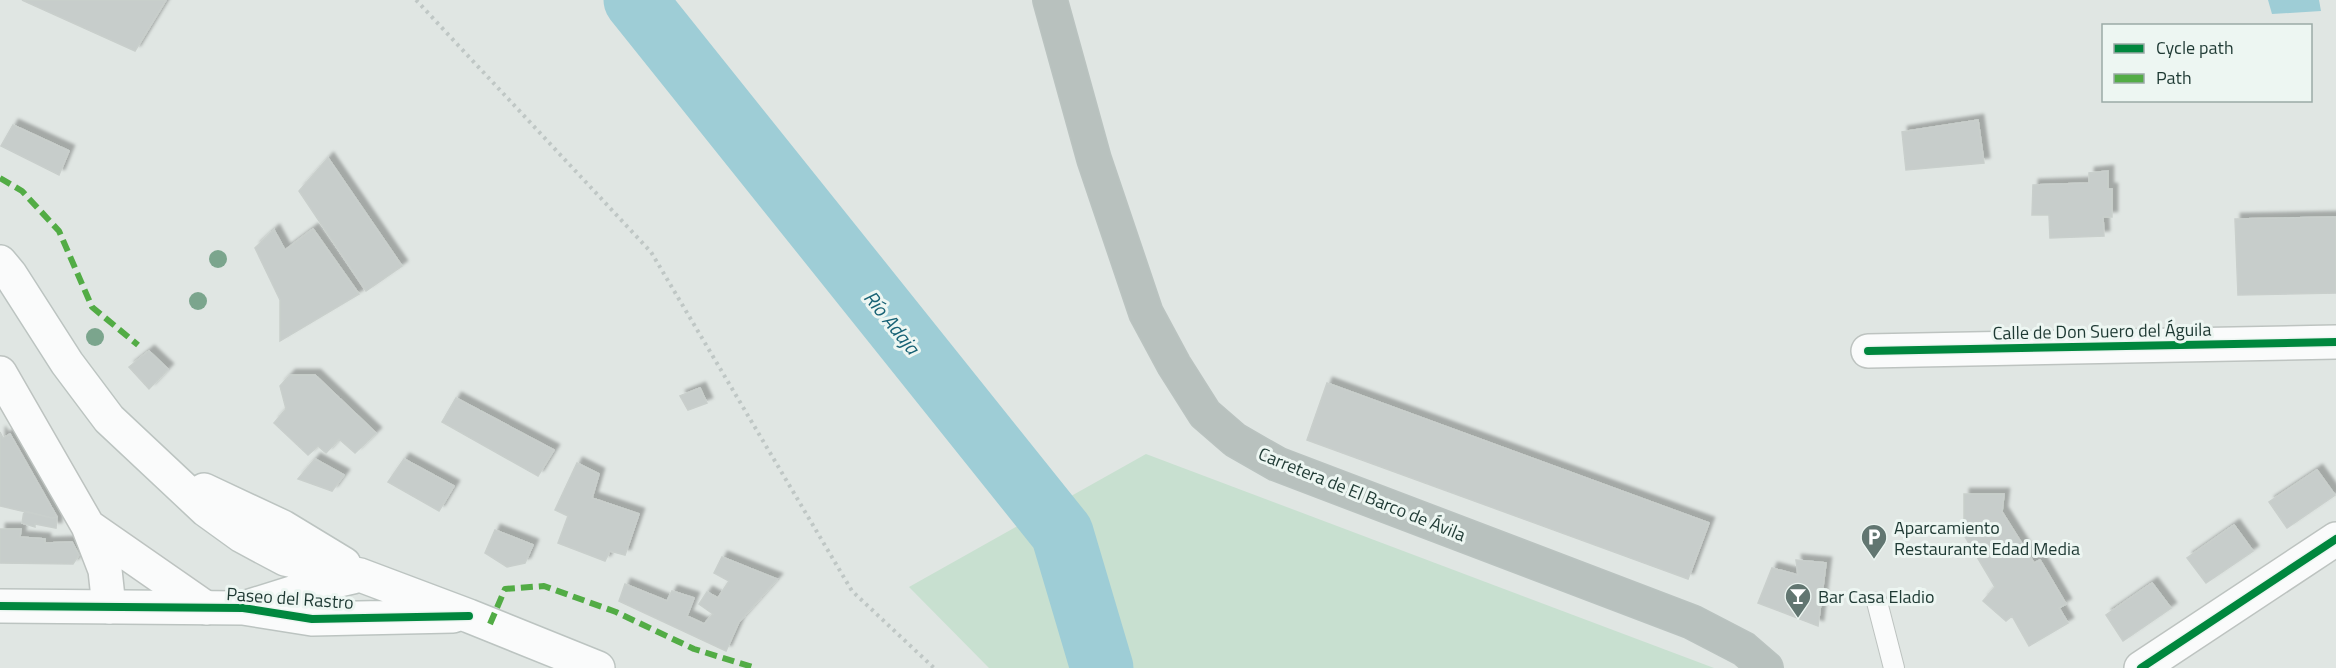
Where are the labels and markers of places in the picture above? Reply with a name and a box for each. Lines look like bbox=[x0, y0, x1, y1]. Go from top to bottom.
place label: Aparcamiento Restaurante Edad Media bbox=[1894, 514, 2080, 562]
parking icon: Aparcamiento Restaurante Edad Media bbox=[1859, 522, 1889, 560]
bar icon: Bar Casa Eladio bbox=[1783, 581, 1813, 619]
place label: Bar Casa Eladio bbox=[1818, 583, 1935, 610]

